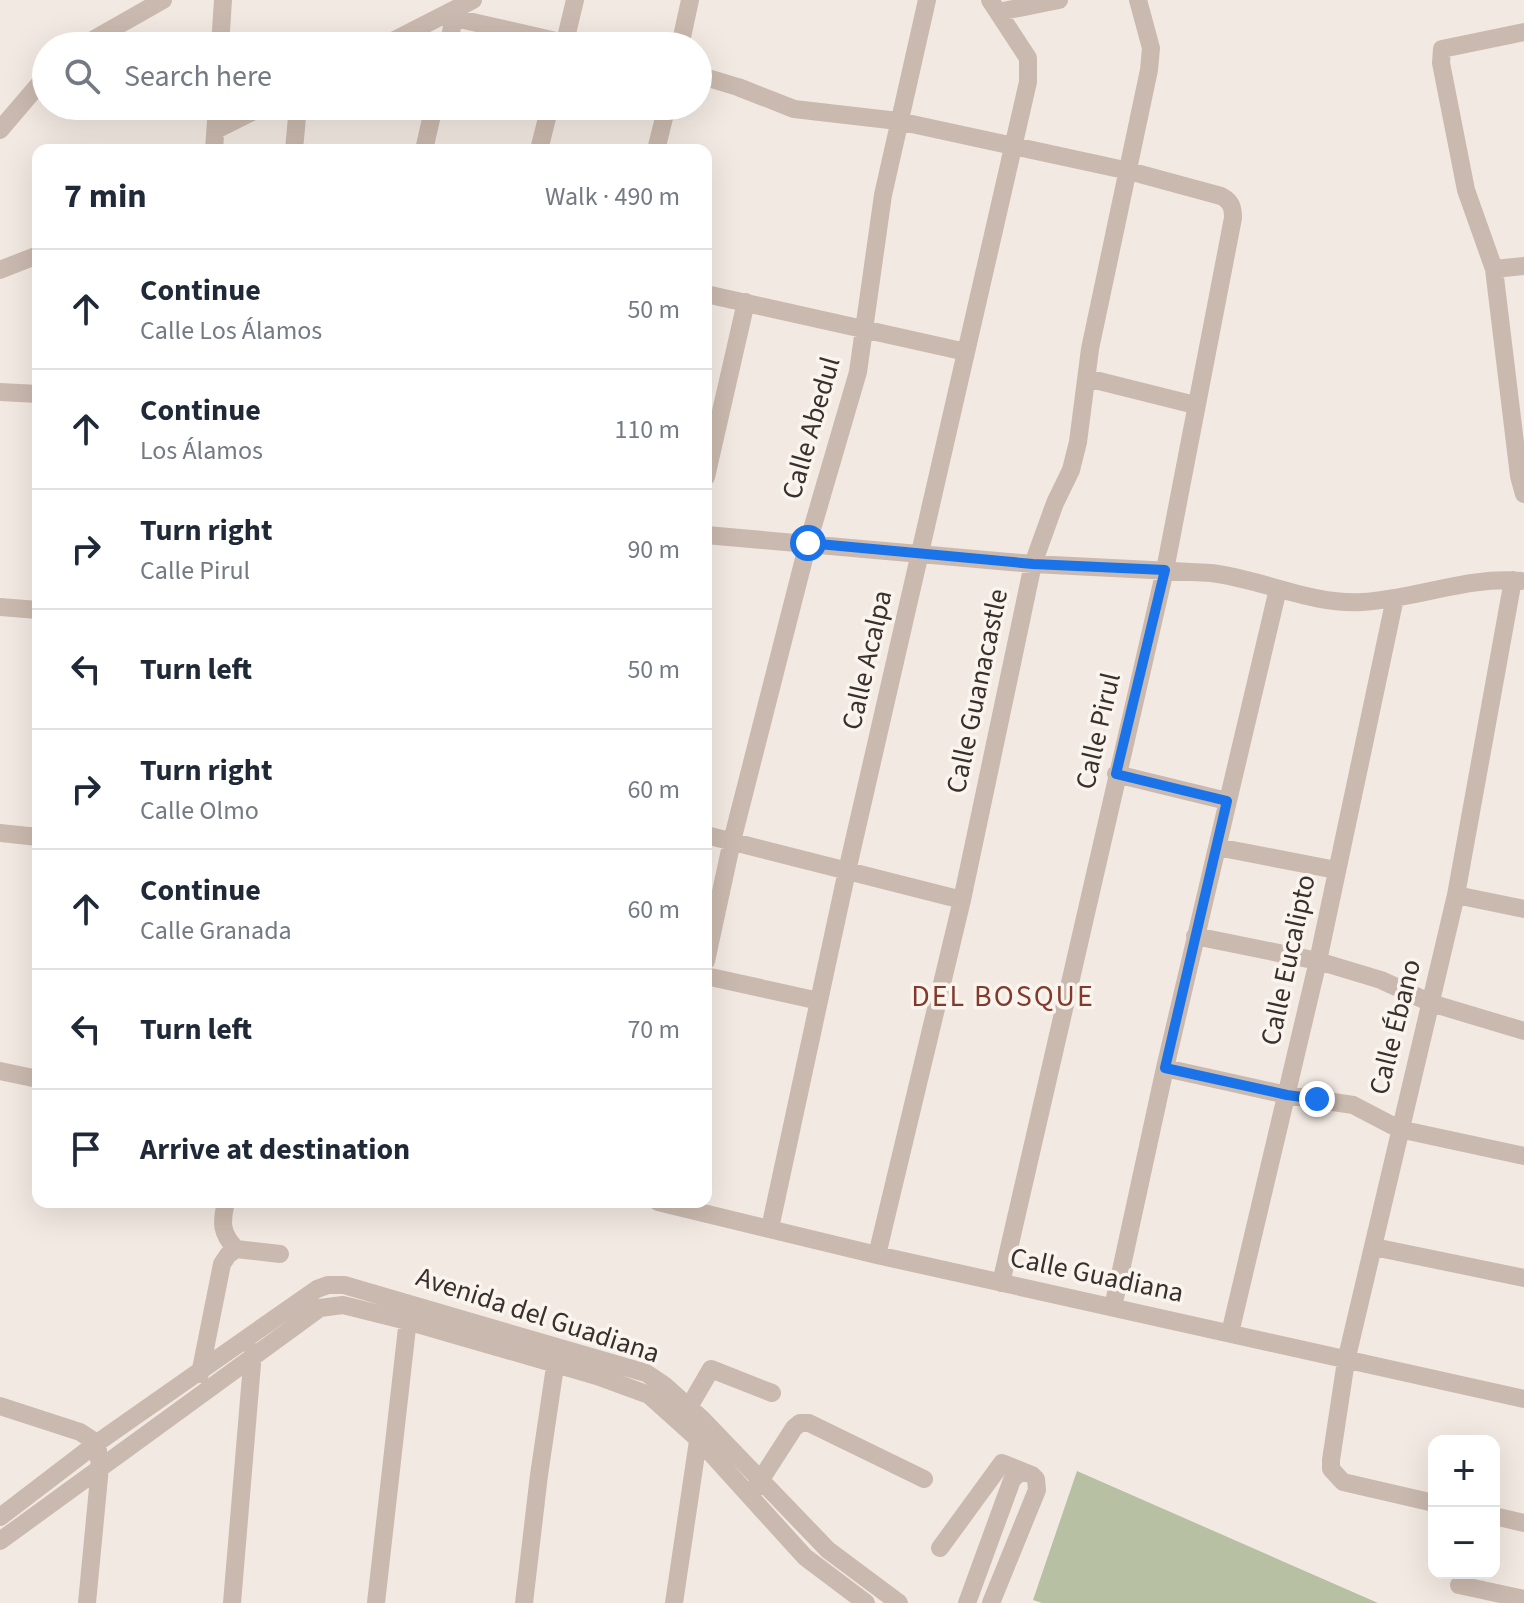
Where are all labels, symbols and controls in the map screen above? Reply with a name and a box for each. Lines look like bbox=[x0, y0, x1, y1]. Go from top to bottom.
search box bbox=[32, 32, 712, 120]
icon: search bbox=[60, 54, 104, 98]
text: Search here bbox=[124, 55, 272, 98]
text: 7 min bbox=[64, 172, 147, 221]
text: Walk · 490 m bbox=[545, 178, 680, 215]
text: Continue bbox=[140, 269, 261, 312]
icon: ahead bbox=[64, 287, 108, 331]
text: 50 m bbox=[627, 291, 680, 328]
text: Calle Los Álamos bbox=[140, 312, 322, 349]
street label: Calle Abedul bbox=[772, 352, 850, 504]
text: Continue bbox=[140, 389, 261, 432]
icon: ahead bbox=[64, 407, 108, 451]
text: 110 m bbox=[614, 411, 680, 448]
text: Los Álamos bbox=[140, 432, 263, 469]
text: Turn right bbox=[140, 509, 272, 552]
route start bbox=[790, 525, 826, 561]
icon: right bbox=[64, 527, 108, 571]
text: 90 m bbox=[627, 531, 680, 568]
text: Calle Pirul bbox=[140, 552, 250, 589]
street label: Calle Guanacastle bbox=[936, 585, 1018, 797]
street label: Calle Acalpa bbox=[832, 586, 902, 734]
icon: left bbox=[64, 647, 108, 691]
text: Turn left bbox=[140, 648, 252, 691]
text: 50 m bbox=[627, 651, 680, 688]
street label: Calle Pirul bbox=[1065, 669, 1131, 793]
text: Turn right bbox=[140, 749, 272, 792]
icon: right bbox=[64, 767, 108, 811]
text: 60 m bbox=[627, 771, 680, 808]
text: Calle Olmo bbox=[140, 792, 259, 829]
text: Continue bbox=[140, 869, 261, 912]
street label: Calle Eucalipto bbox=[1250, 871, 1326, 1049]
icon: ahead bbox=[64, 887, 108, 931]
text: 60 m bbox=[627, 891, 680, 928]
text: Calle Granada bbox=[140, 912, 292, 949]
street label: Calle Ébano bbox=[1359, 955, 1431, 1099]
district label: DEL BOSQUE bbox=[911, 975, 1095, 1018]
icon: left bbox=[64, 1007, 108, 1051]
text: Turn left bbox=[140, 1008, 252, 1051]
text: 70 m bbox=[627, 1011, 680, 1048]
route end bbox=[1299, 1081, 1335, 1117]
icon: arrive bbox=[64, 1127, 108, 1171]
text: Arrive at destination bbox=[140, 1128, 410, 1171]
street label: Calle Guadiana bbox=[1007, 1237, 1187, 1313]
street label: Avenida del Guadiana bbox=[411, 1257, 665, 1373]
map controls bbox=[1428, 1435, 1500, 1579]
button: + bbox=[1428, 1435, 1500, 1507]
button: − bbox=[1428, 1507, 1500, 1579]

